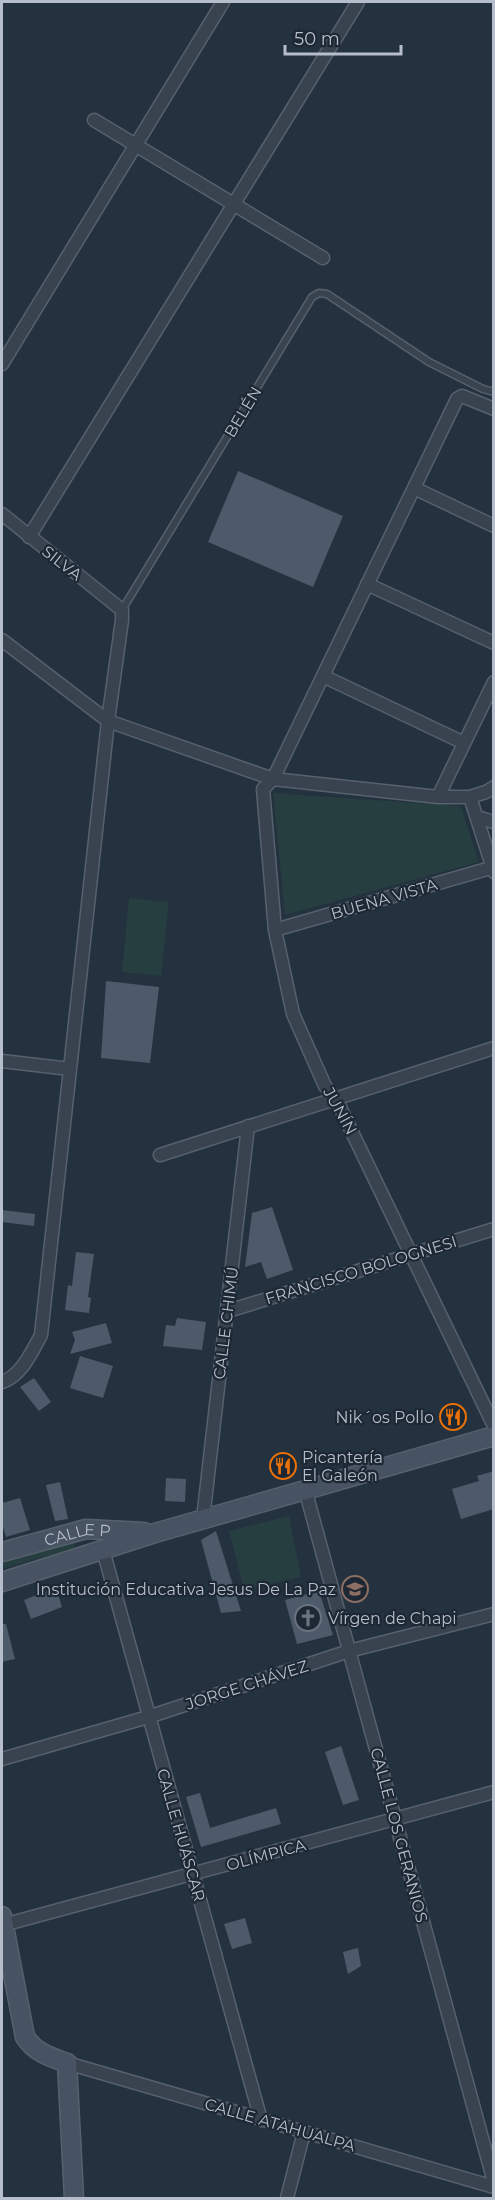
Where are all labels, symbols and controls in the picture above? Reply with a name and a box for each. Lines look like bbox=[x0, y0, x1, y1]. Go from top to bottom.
scale bar bbox=[285, 18, 400, 56]
text: 50 m bbox=[294, 28, 340, 50]
street label: BELÉN bbox=[220, 383, 266, 441]
street label: SILVA bbox=[38, 542, 86, 585]
street label: BUENA VISTA bbox=[329, 875, 440, 923]
street label: JUNÍN bbox=[319, 1083, 361, 1138]
street label: FRANCISCO BOLOGNESI bbox=[263, 1232, 459, 1308]
street label: CALLE CHIMÚ bbox=[210, 1266, 242, 1380]
restaurant icon: Nik´os Pollo bbox=[438, 1402, 468, 1432]
place label: Nik´os Pollo bbox=[336, 1408, 434, 1427]
place label: Picantería El Galeón bbox=[302, 1448, 383, 1485]
restaurant icon: Picantería El Galeón bbox=[268, 1451, 298, 1481]
street label: CALLE P bbox=[42, 1519, 111, 1550]
school or university icon: Institución Educativa Jesus De La Paz bbox=[340, 1574, 370, 1604]
place label: Institución Educativa Jesus De La Paz bbox=[36, 1580, 336, 1599]
church icon: Vírgen de Chapi bbox=[293, 1603, 323, 1633]
place label: Vírgen de Chapi bbox=[328, 1609, 457, 1628]
street label: JORGE CHÁVEZ bbox=[182, 1656, 311, 1714]
street label: CALLE LOS GERANIOS bbox=[367, 1746, 432, 1925]
street label: CALLE HUÁSCAR bbox=[153, 1766, 209, 1904]
street label: OLÍMPICA bbox=[224, 1835, 308, 1875]
street label: CALLE ATAHUALPA bbox=[202, 2094, 358, 2156]

